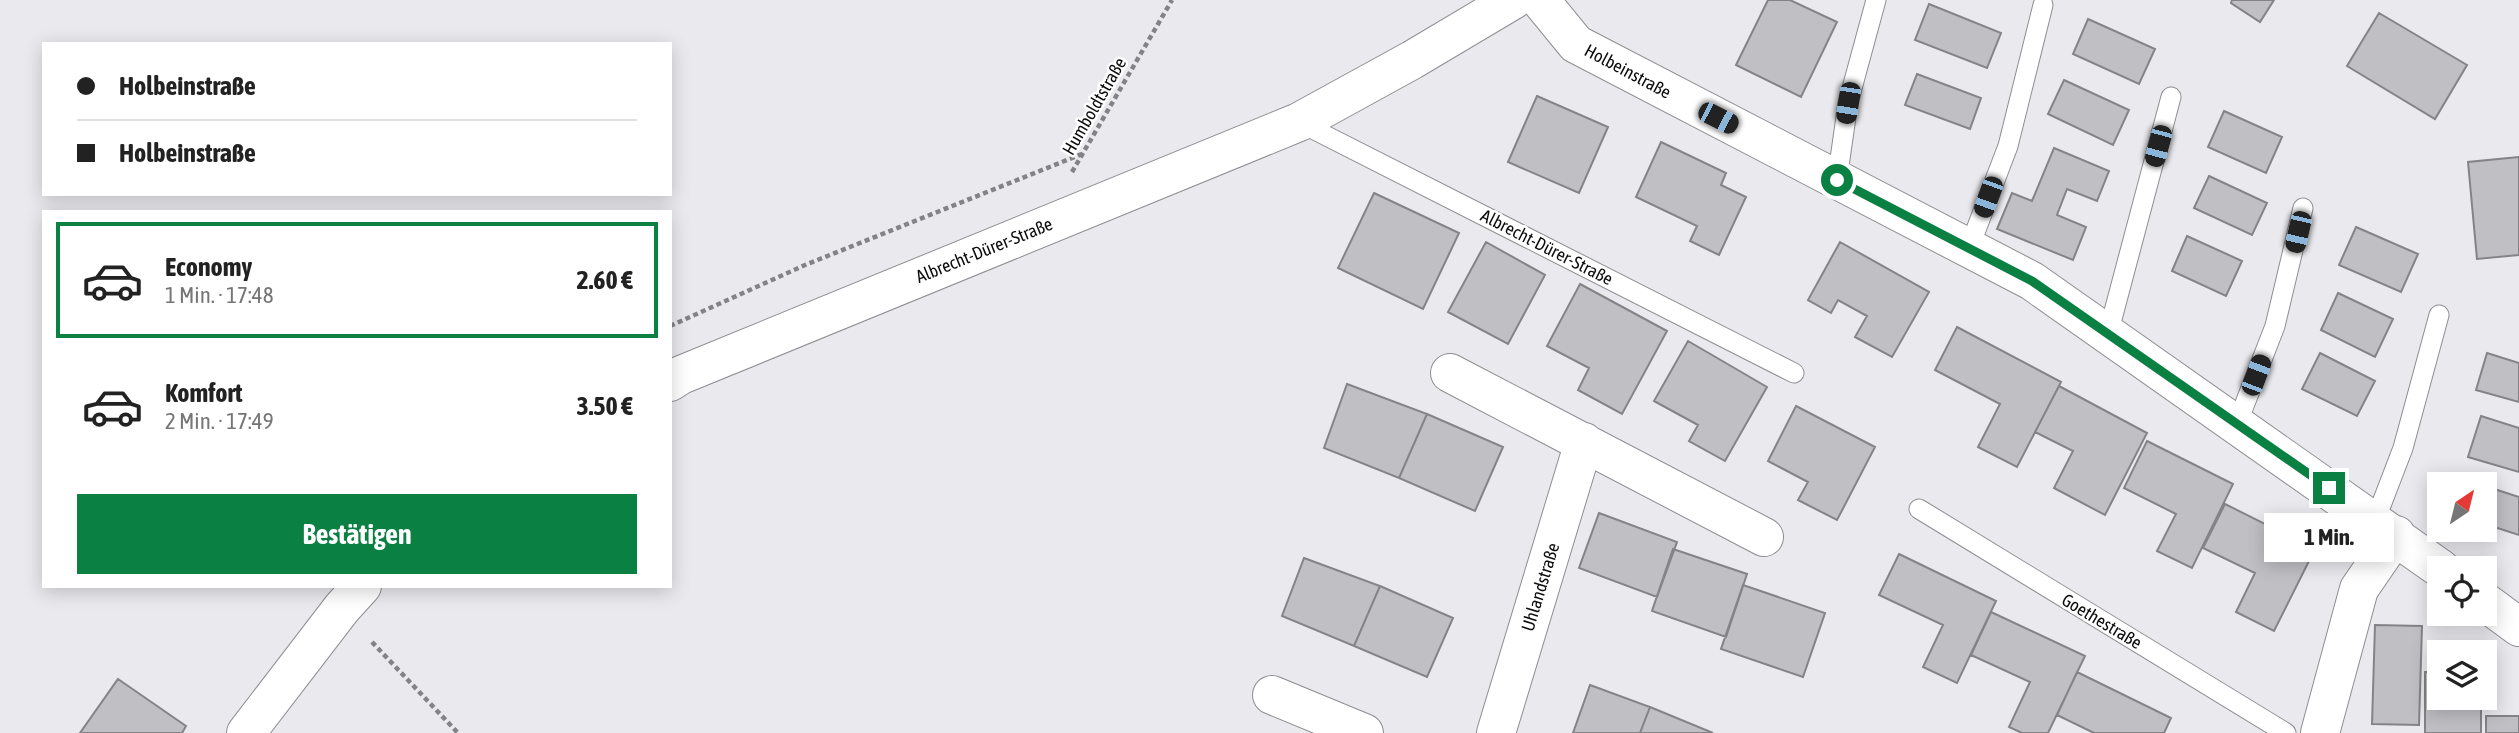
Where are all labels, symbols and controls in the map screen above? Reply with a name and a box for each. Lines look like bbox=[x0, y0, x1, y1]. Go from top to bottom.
street label: Holbeinstraße bbox=[1581, 39, 1675, 103]
street label: Humboldtstraße bbox=[1058, 54, 1130, 158]
text: Holbeinstraße bbox=[119, 71, 256, 101]
car bbox=[1835, 81, 1862, 125]
car bbox=[1695, 99, 1742, 137]
car bbox=[2143, 123, 2174, 169]
text: Holbeinstraße bbox=[119, 138, 256, 168]
route start bbox=[1821, 164, 1853, 196]
car bbox=[1971, 174, 2006, 220]
street label: Albrecht-Dürer-Straße bbox=[1477, 205, 1617, 289]
car bbox=[2284, 209, 2313, 255]
street label: Albrecht-Dürer-Straße bbox=[913, 213, 1055, 287]
icon: car bbox=[81, 249, 144, 312]
text: Economy bbox=[165, 252, 252, 282]
text: 2.60 € bbox=[576, 265, 633, 295]
text: 1 Min. · 17:48 bbox=[165, 282, 273, 308]
car bbox=[2239, 352, 2274, 398]
icon: car bbox=[81, 375, 144, 438]
text: Komfort bbox=[165, 378, 242, 408]
text: 3.50 € bbox=[576, 391, 633, 421]
text: 2 Min. · 17:49 bbox=[165, 408, 273, 434]
route end bbox=[2313, 472, 2345, 504]
north arrow bbox=[2427, 472, 2497, 542]
map controls bbox=[2427, 472, 2497, 710]
button: Bestätigen bbox=[77, 494, 637, 574]
callout: 1 Min. bbox=[2264, 512, 2394, 562]
text: 1 Min. bbox=[2304, 524, 2354, 550]
street label: Uhlandstraße bbox=[1517, 540, 1563, 634]
button: locate bbox=[2427, 556, 2497, 626]
street label: Goethestraße bbox=[2058, 589, 2146, 653]
button: layers bbox=[2427, 640, 2497, 710]

